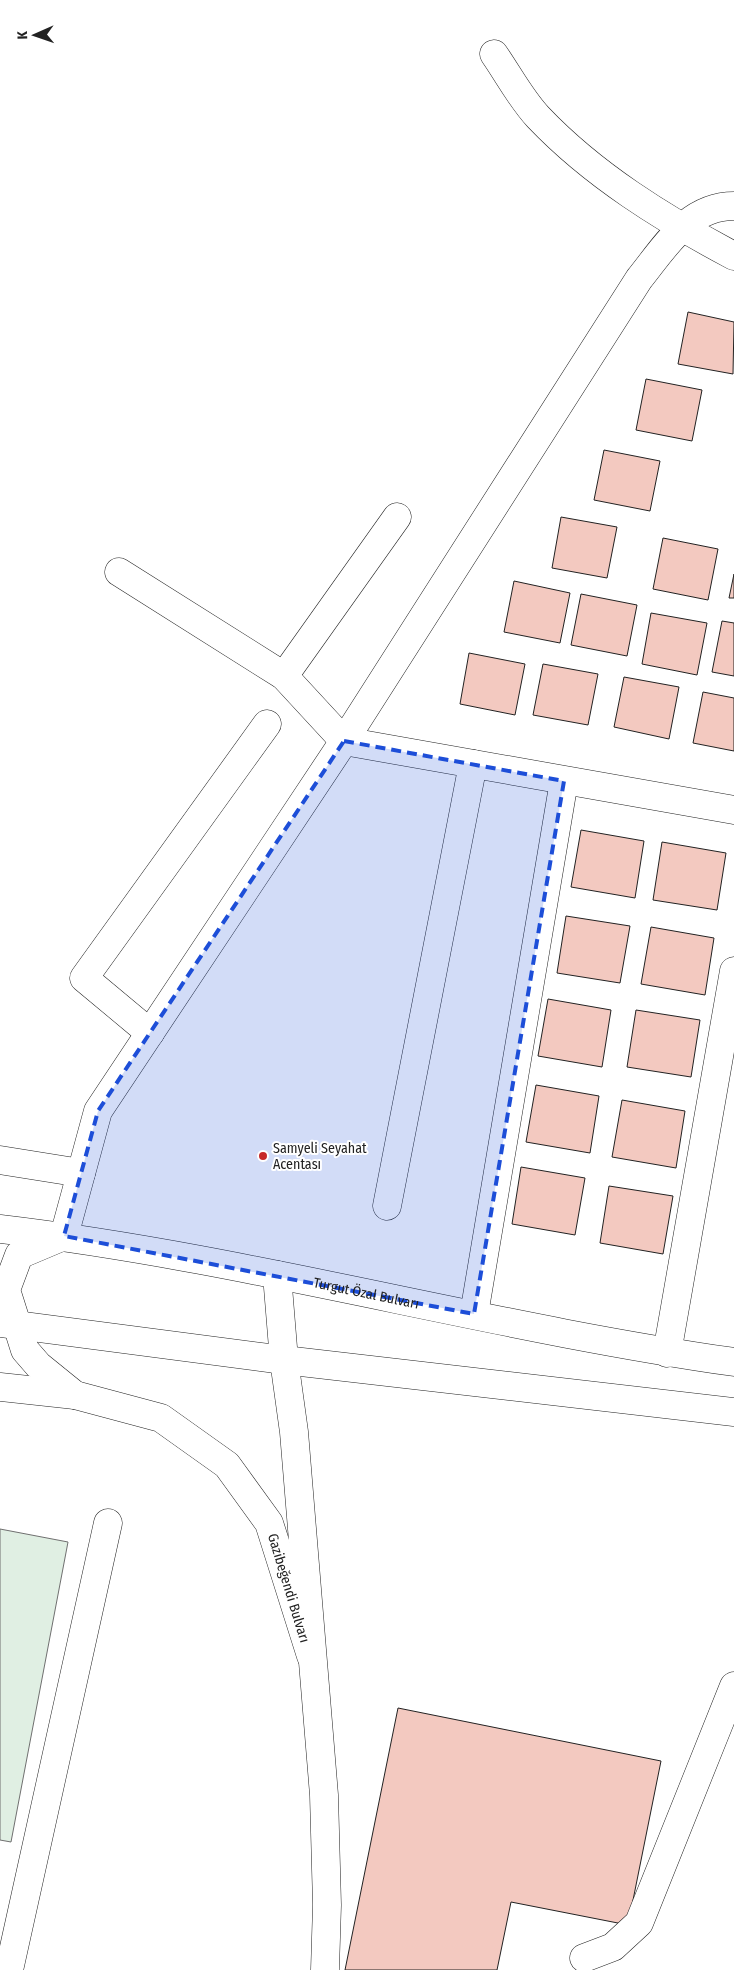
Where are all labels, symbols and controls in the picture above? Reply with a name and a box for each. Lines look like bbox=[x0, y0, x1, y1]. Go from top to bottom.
north arrow bbox=[10, 10, 60, 60]
text: K bbox=[14, 30, 31, 40]
place label: Samyeli Seyahat Acentası bbox=[273, 1140, 367, 1173]
marker: Samyeli Seyahat Acentası bbox=[257, 1150, 269, 1162]
street label: Turgut Özal Bulvarı bbox=[312, 1274, 420, 1313]
street label: Gazibeğendi Bulvarı bbox=[264, 1532, 313, 1645]

